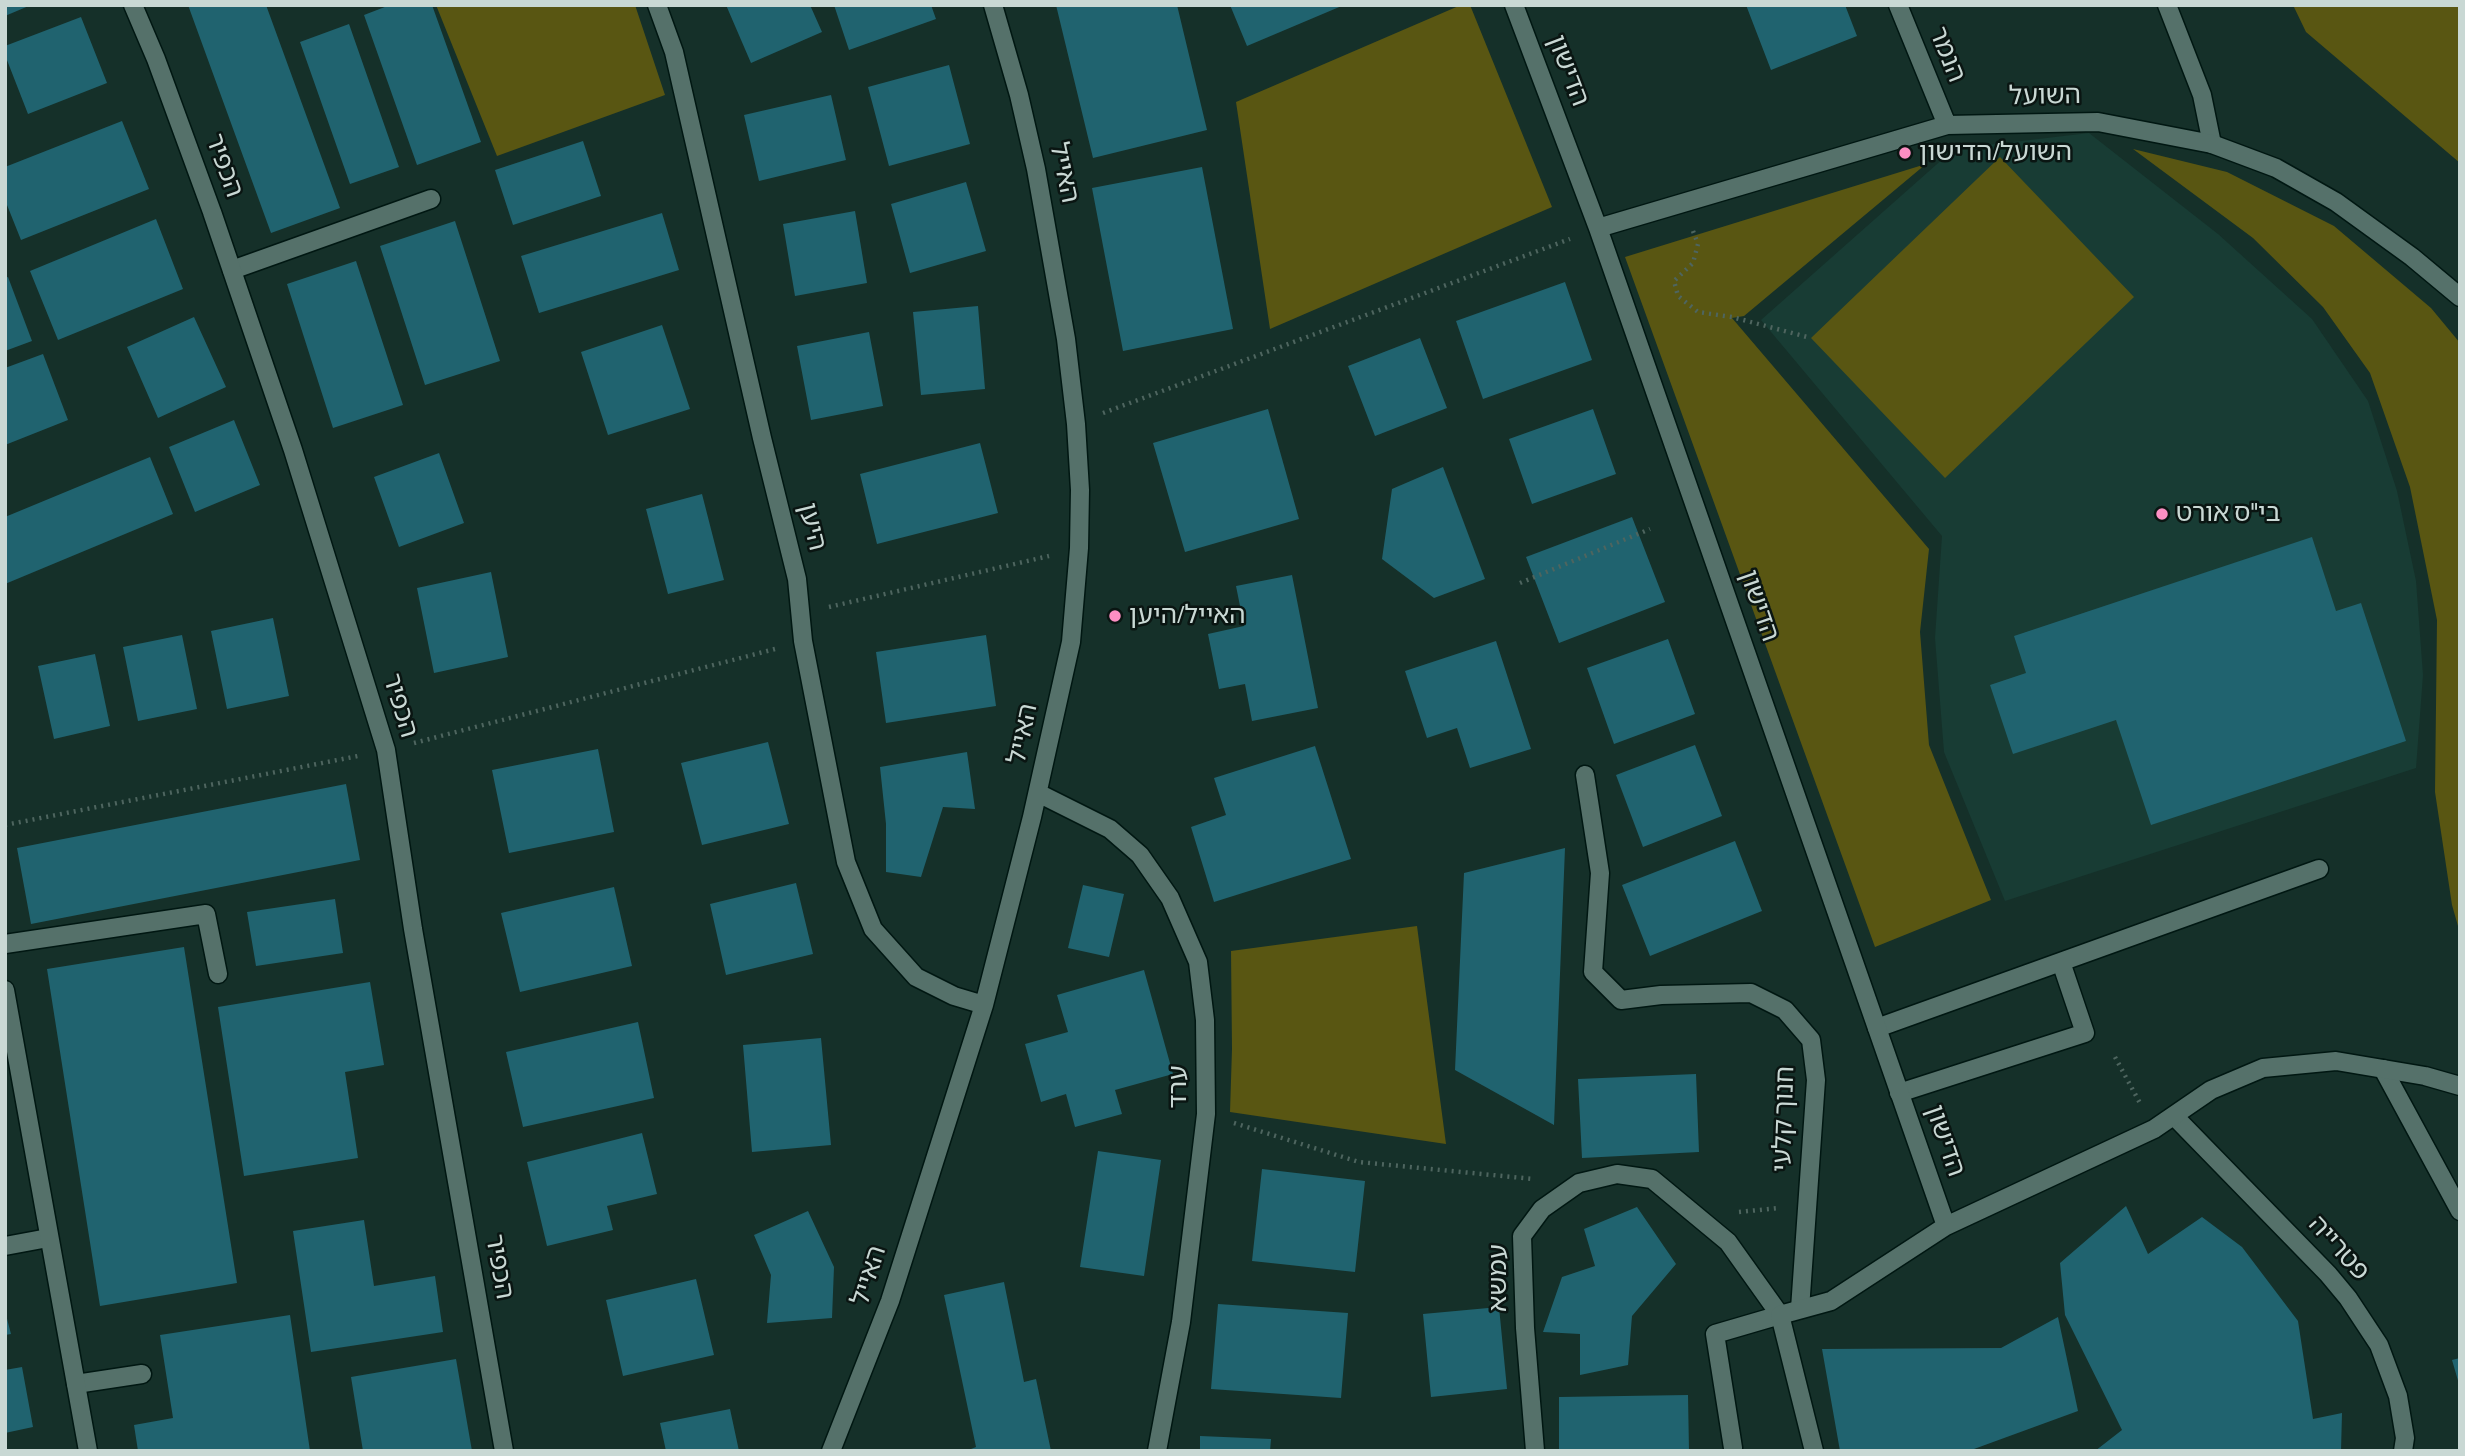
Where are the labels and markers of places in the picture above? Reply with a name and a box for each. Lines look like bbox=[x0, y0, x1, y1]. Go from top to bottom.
place label: השועל/הדישון bbox=[1919, 137, 2072, 169]
marker: השועל/הדישון bbox=[1897, 145, 1913, 161]
place label: בי"ס אורט bbox=[2176, 498, 2281, 530]
marker: בי"ס אורט bbox=[2154, 506, 2170, 522]
place label: האייל/היען bbox=[1129, 600, 1246, 632]
marker: האייל/היען bbox=[1107, 608, 1123, 624]

